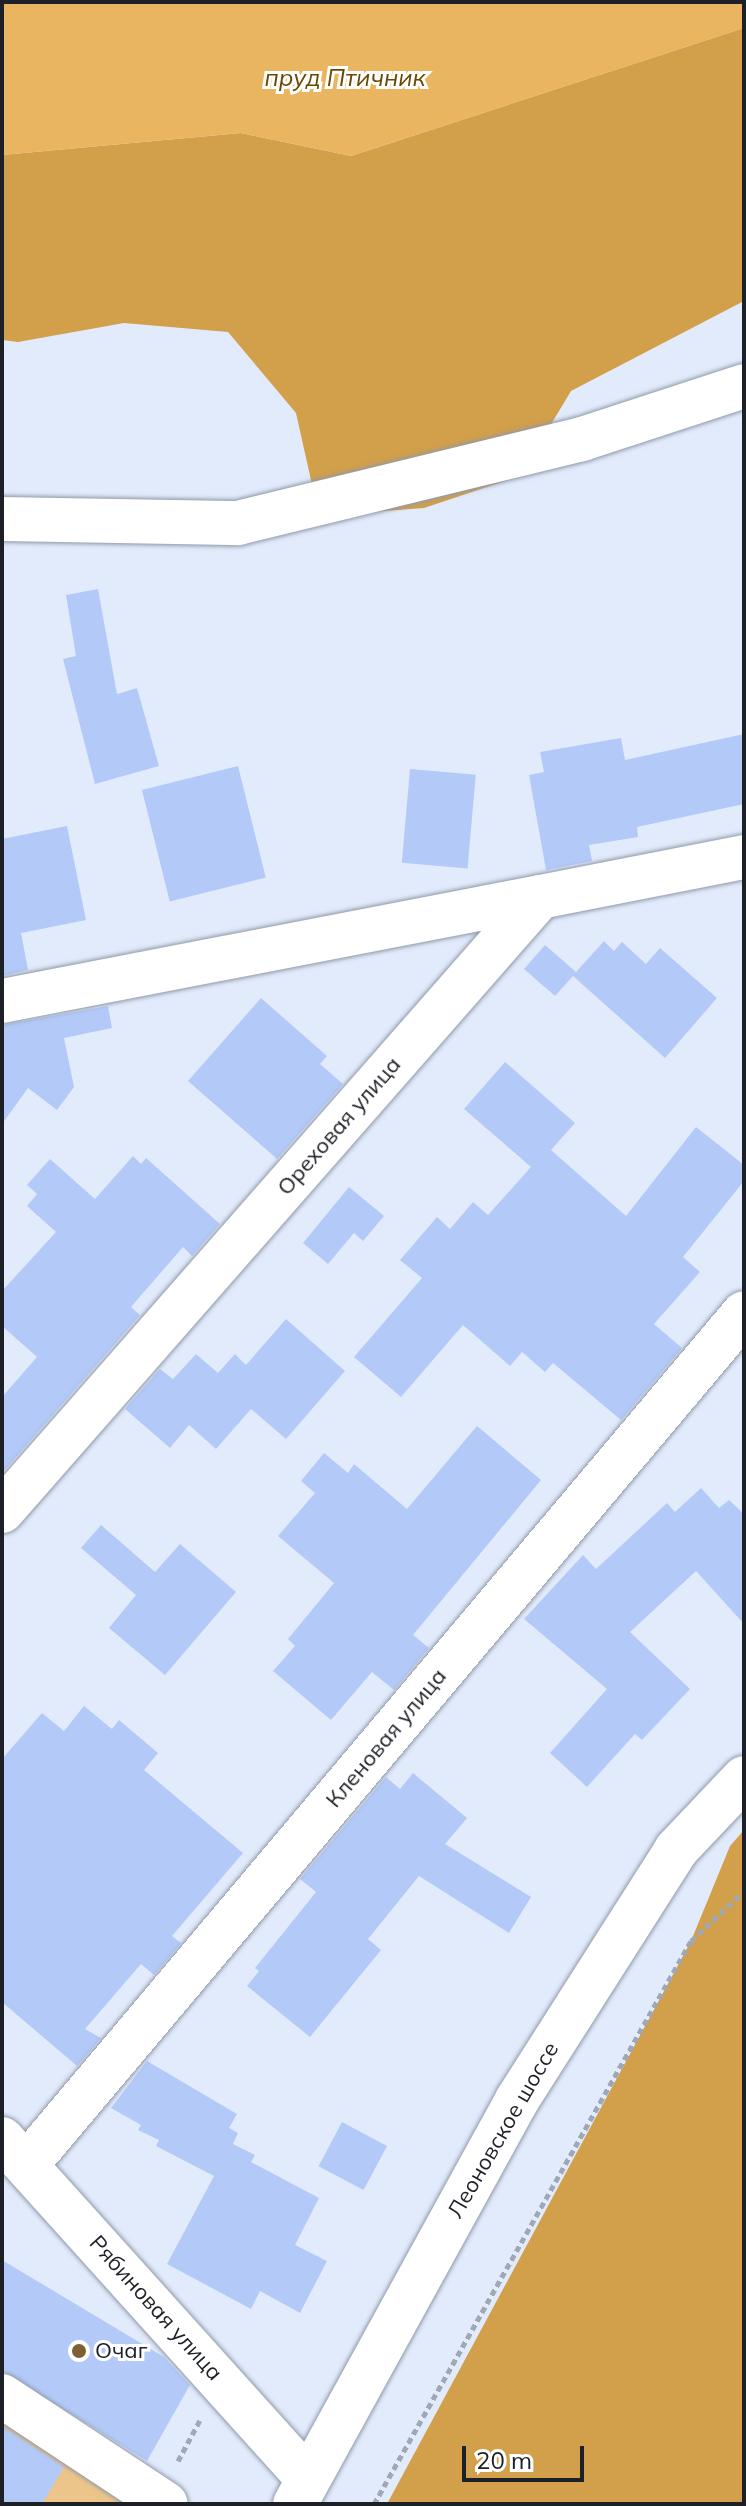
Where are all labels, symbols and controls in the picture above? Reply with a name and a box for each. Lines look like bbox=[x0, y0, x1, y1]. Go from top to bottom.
water label: пруд Птичник bbox=[265, 64, 425, 92]
street label: Ореховая улица bbox=[272, 1051, 406, 1201]
street label: Кленовая улица bbox=[320, 1663, 452, 1813]
street label: Леоновское шоссе bbox=[442, 2037, 564, 2223]
street label: Рябиновая улица bbox=[84, 2230, 228, 2386]
place label: Очаг bbox=[95, 2338, 148, 2364]
marker: Очаг bbox=[70, 2342, 88, 2360]
scale bar bbox=[466, 2430, 588, 2480]
text: 20 m bbox=[476, 2445, 532, 2475]

